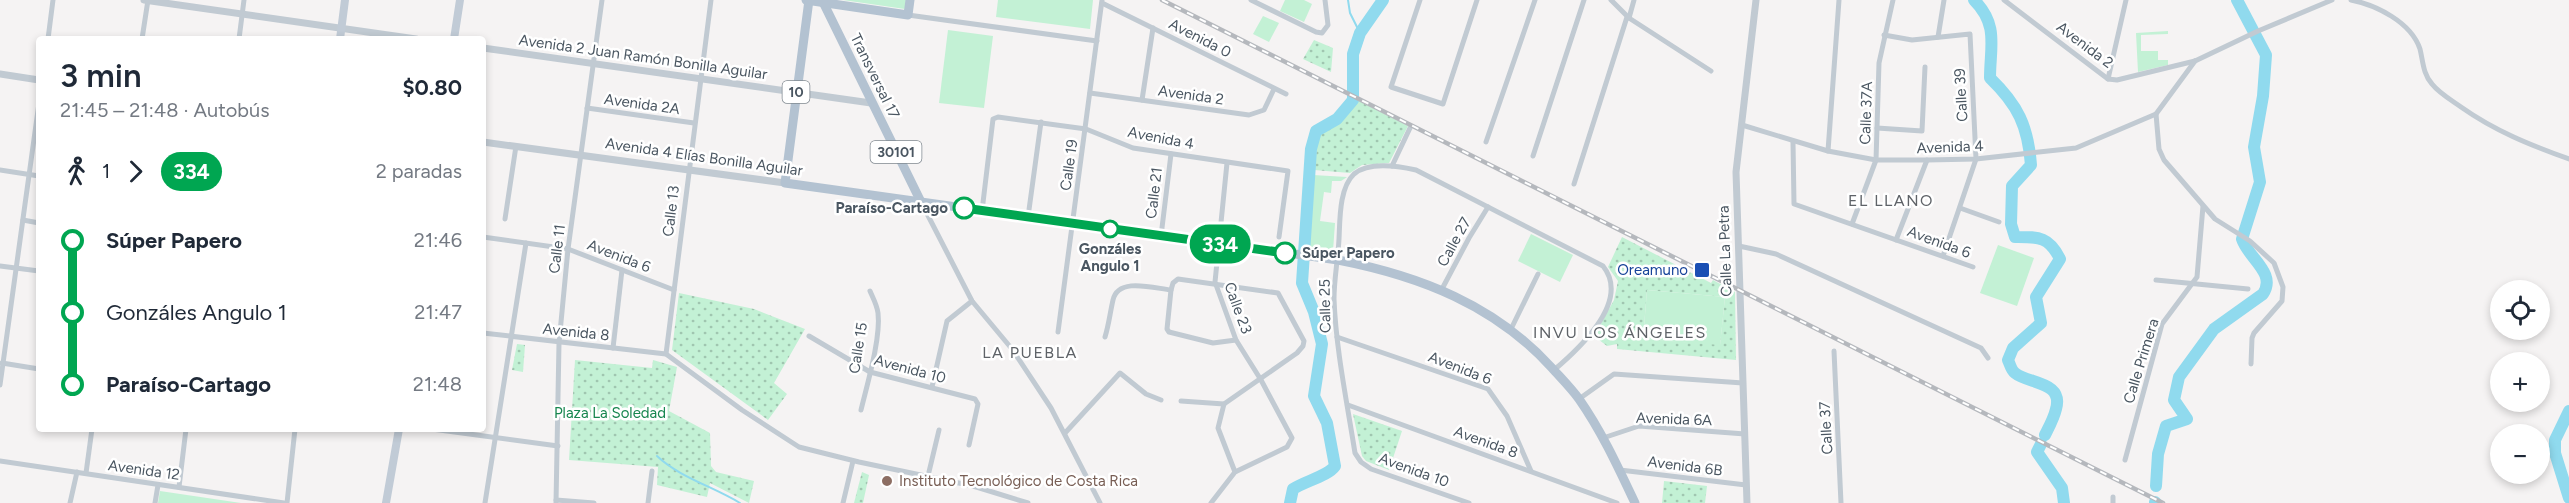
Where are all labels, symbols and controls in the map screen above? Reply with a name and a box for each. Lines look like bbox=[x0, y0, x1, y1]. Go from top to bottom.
street label: Avenida 0 bbox=[1166, 15, 1234, 61]
street label: Avenida 2 bbox=[2053, 18, 2117, 72]
street label: Avenida 2 Juan Ramón Bonilla Aguilar bbox=[518, 31, 768, 83]
street label: Transversal 17 bbox=[847, 31, 903, 121]
text: 3 min bbox=[60, 56, 142, 95]
street label: Calle 39 bbox=[1951, 68, 1971, 122]
text: $0.80 bbox=[402, 74, 462, 101]
road number: 10 bbox=[782, 81, 810, 103]
street label: Avenida 2 bbox=[1157, 81, 1225, 109]
street label: Calle 37A bbox=[1856, 81, 1876, 145]
street label: Avenida 2A bbox=[603, 90, 681, 118]
text: 21:45 – 21:48 · Autobús bbox=[60, 98, 269, 122]
street label: Avenida 4 bbox=[1126, 123, 1196, 153]
street label: Avenida 4 Elías Bonilla Aguilar bbox=[604, 134, 804, 180]
street label: Avenida 4 bbox=[1916, 137, 1984, 157]
street label: Calle 19 bbox=[1056, 138, 1082, 192]
road number: 30101 bbox=[870, 141, 922, 163]
icon: walk bbox=[60, 155, 93, 188]
icon: forward bbox=[119, 155, 152, 188]
text: 1 bbox=[102, 159, 110, 183]
text: 334 bbox=[173, 159, 210, 184]
text: 2 paradas bbox=[376, 159, 462, 183]
street label: Calle 21 bbox=[1142, 166, 1166, 220]
street label: Calle 13 bbox=[659, 184, 683, 238]
district label: EL LLANO bbox=[1848, 191, 1934, 210]
marker: Paraíso-Cartago bbox=[953, 197, 975, 219]
place label: Paraíso-Cartago bbox=[835, 199, 948, 217]
street label: Calle La Petra bbox=[1714, 205, 1736, 297]
street label: Calle 27 bbox=[1433, 214, 1475, 270]
marker: Gonzáles Angulo 1 bbox=[1101, 220, 1119, 238]
street label: Avenida 6 bbox=[1905, 222, 1974, 262]
street label: Calle 11 bbox=[545, 223, 569, 275]
line badge: 334 bbox=[1186, 224, 1254, 264]
text: Súper Papero bbox=[106, 227, 242, 254]
text: 21:46 bbox=[414, 228, 462, 252]
text: 334 bbox=[1202, 232, 1238, 257]
street label: Avenida 6 bbox=[585, 236, 654, 276]
place label: Gonzáles Angulo 1 bbox=[1079, 240, 1141, 275]
marker: Súper Papero bbox=[1274, 242, 1296, 264]
place label: Súper Papero bbox=[1302, 244, 1395, 262]
place label: Oreamuno bbox=[1617, 261, 1688, 279]
marker: Oreamuno bbox=[1693, 261, 1711, 279]
street label: Calle 25 bbox=[1316, 279, 1334, 333]
street label: Calle 23 bbox=[1220, 280, 1256, 336]
map controls bbox=[2490, 280, 2550, 484]
button: locate bbox=[2490, 280, 2550, 340]
text: Gonzáles Angulo 1 bbox=[106, 299, 287, 326]
text: 21:47 bbox=[414, 300, 462, 324]
street label: Calle Primera bbox=[2120, 316, 2162, 406]
street label: Avenida 8 bbox=[542, 320, 610, 344]
street label: Calle 15 bbox=[845, 321, 871, 375]
district label: INVU LOS ÁNGELES bbox=[1533, 323, 1707, 342]
district label: LA PUEBLA bbox=[982, 343, 1078, 362]
street label: Avenida 6 bbox=[1426, 348, 1495, 388]
street label: Avenida 10 bbox=[872, 351, 948, 387]
button: + bbox=[2490, 352, 2550, 412]
text: Paraíso-Cartago bbox=[106, 371, 271, 398]
text: 21:48 bbox=[413, 372, 462, 396]
street label: Calle 37 bbox=[1816, 401, 1836, 455]
park label: Plaza La Soledad bbox=[554, 404, 666, 422]
street label: Avenida 6A bbox=[1635, 409, 1713, 429]
street label: Avenida 8 bbox=[1451, 422, 1521, 462]
button: − bbox=[2490, 424, 2550, 484]
street label: Avenida 10 bbox=[1376, 449, 1452, 491]
street label: Avenida 6B bbox=[1646, 452, 1724, 480]
street label: Avenida 12 bbox=[107, 456, 181, 484]
place label: Instituto Tecnológico de Costa Rica bbox=[899, 472, 1138, 490]
marker: Instituto Tecnológico de Costa Rica bbox=[880, 474, 894, 488]

